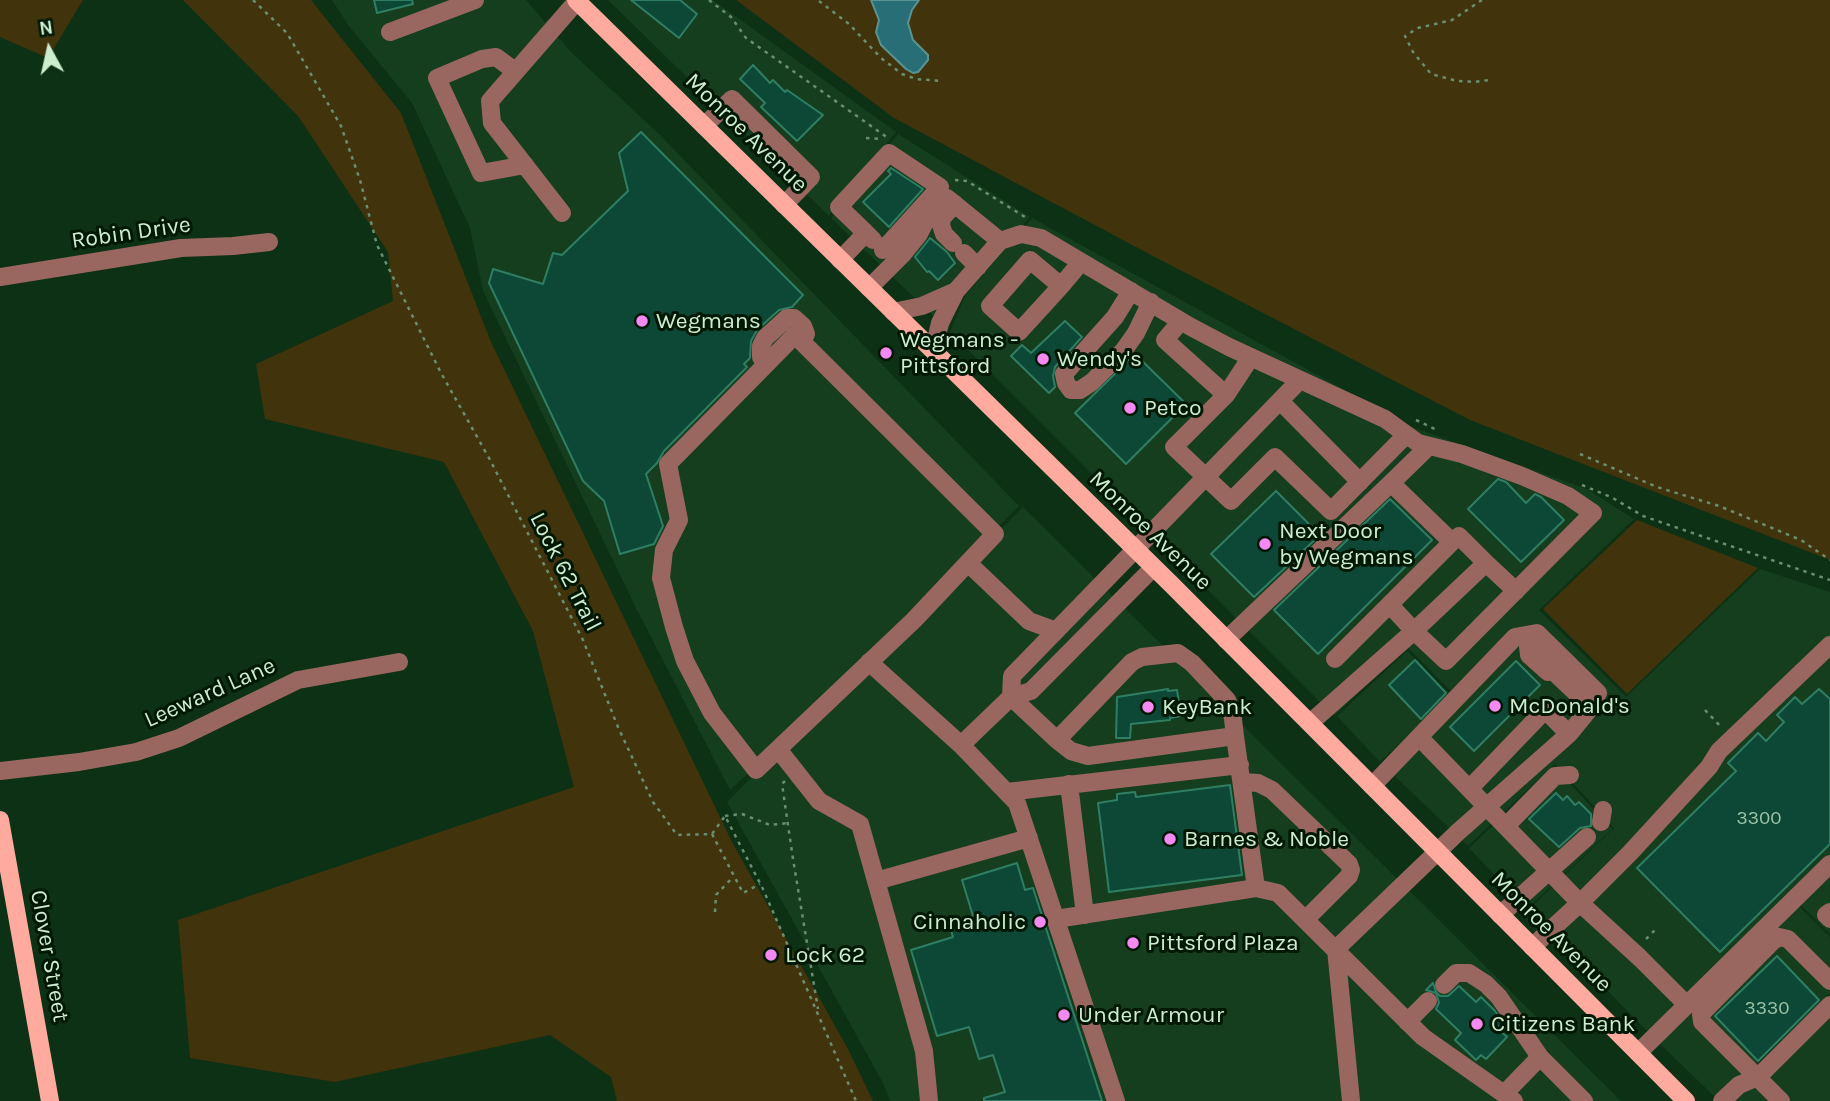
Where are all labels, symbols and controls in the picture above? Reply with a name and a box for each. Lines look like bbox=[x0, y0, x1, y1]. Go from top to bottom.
north arrow bbox=[14, 14, 84, 84]
text: N bbox=[38, 16, 54, 40]
street label: Monroe Avenue bbox=[679, 68, 813, 198]
street label: Robin Drive bbox=[70, 211, 192, 255]
place label: Wegmans bbox=[656, 307, 761, 335]
marker: Wegmans bbox=[634, 313, 650, 329]
place label: Wegmans - Pittsford bbox=[900, 326, 1018, 380]
marker: Wegmans - Pittsford bbox=[878, 345, 894, 361]
place label: Wendy's bbox=[1057, 345, 1142, 373]
marker: Wendy's bbox=[1035, 351, 1051, 367]
place label: Petco bbox=[1144, 394, 1202, 422]
marker: Petco bbox=[1122, 400, 1138, 416]
street label: Monroe Avenue bbox=[1083, 466, 1217, 596]
street label: Lock 62 Trail bbox=[523, 508, 607, 636]
place label: Next Door by Wegmans bbox=[1279, 517, 1414, 571]
marker: Next Door by Wegmans bbox=[1257, 536, 1273, 552]
street label: Leeward Lane bbox=[140, 652, 280, 734]
place label: McDonald's bbox=[1509, 692, 1630, 720]
place label: KeyBank bbox=[1162, 693, 1252, 721]
marker: McDonald's bbox=[1487, 698, 1503, 714]
marker: KeyBank bbox=[1140, 699, 1156, 715]
house number: 3300 bbox=[1737, 808, 1781, 830]
place label: Barnes & Noble bbox=[1184, 825, 1349, 853]
marker: Barnes & Noble bbox=[1162, 831, 1178, 847]
street label: Monroe Avenue bbox=[1485, 866, 1617, 998]
street label: Clover Street bbox=[24, 888, 74, 1024]
place label: Cinnaholic bbox=[913, 908, 1026, 936]
marker: Cinnaholic bbox=[1032, 914, 1048, 930]
place label: Pittsford Plaza bbox=[1147, 929, 1299, 957]
marker: Pittsford Plaza bbox=[1125, 935, 1141, 951]
place label: Lock 62 bbox=[785, 941, 865, 969]
marker: Lock 62 bbox=[763, 947, 779, 963]
house number: 3330 bbox=[1745, 998, 1789, 1020]
place label: Under Armour bbox=[1078, 1001, 1224, 1029]
marker: Under Armour bbox=[1056, 1007, 1072, 1023]
place label: Citizens Bank bbox=[1491, 1010, 1635, 1038]
marker: Citizens Bank bbox=[1469, 1016, 1485, 1032]

